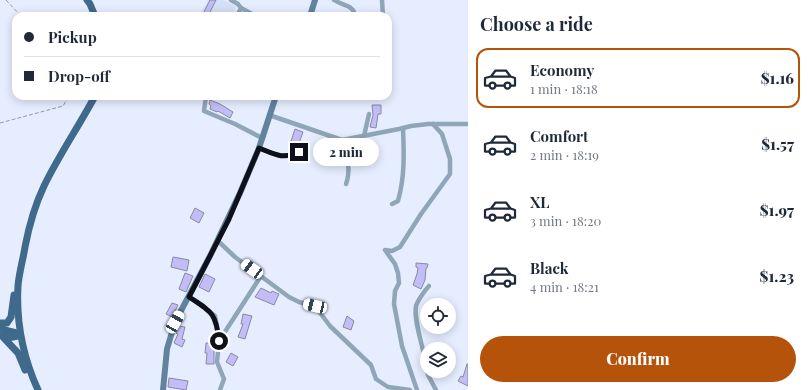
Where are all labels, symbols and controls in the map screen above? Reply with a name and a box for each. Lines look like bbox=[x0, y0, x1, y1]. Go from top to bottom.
text: Choose a ride bbox=[480, 12, 593, 36]
text: Pickup bbox=[48, 27, 97, 47]
icon: car bbox=[482, 60, 518, 96]
text: Economy bbox=[530, 60, 594, 80]
text: Drop-off bbox=[48, 66, 110, 86]
text: $1.16 bbox=[761, 68, 794, 88]
text: 1 min · 18:18 bbox=[530, 80, 598, 97]
icon: car bbox=[482, 126, 518, 162]
text: Comfort bbox=[530, 126, 588, 146]
text: $1.57 bbox=[761, 134, 794, 154]
callout: 2 min bbox=[313, 138, 379, 166]
route end bbox=[290, 143, 308, 161]
text: 2 min bbox=[329, 143, 363, 160]
text: 2 min · 18:19 bbox=[530, 146, 599, 163]
icon: car bbox=[482, 192, 518, 228]
text: XL bbox=[530, 192, 550, 212]
text: $1.97 bbox=[760, 200, 794, 220]
text: 3 min · 18:20 bbox=[530, 212, 601, 229]
car bbox=[239, 257, 265, 281]
icon: car bbox=[482, 258, 518, 294]
text: Black bbox=[530, 258, 569, 278]
text: $1.23 bbox=[760, 266, 794, 286]
text: 4 min · 18:21 bbox=[530, 278, 599, 295]
car bbox=[302, 297, 328, 315]
map controls bbox=[420, 298, 456, 378]
button: locate bbox=[420, 298, 456, 334]
car bbox=[164, 309, 186, 335]
route start bbox=[210, 332, 228, 350]
button: Confirm bbox=[480, 336, 796, 382]
button: layers bbox=[420, 342, 456, 378]

